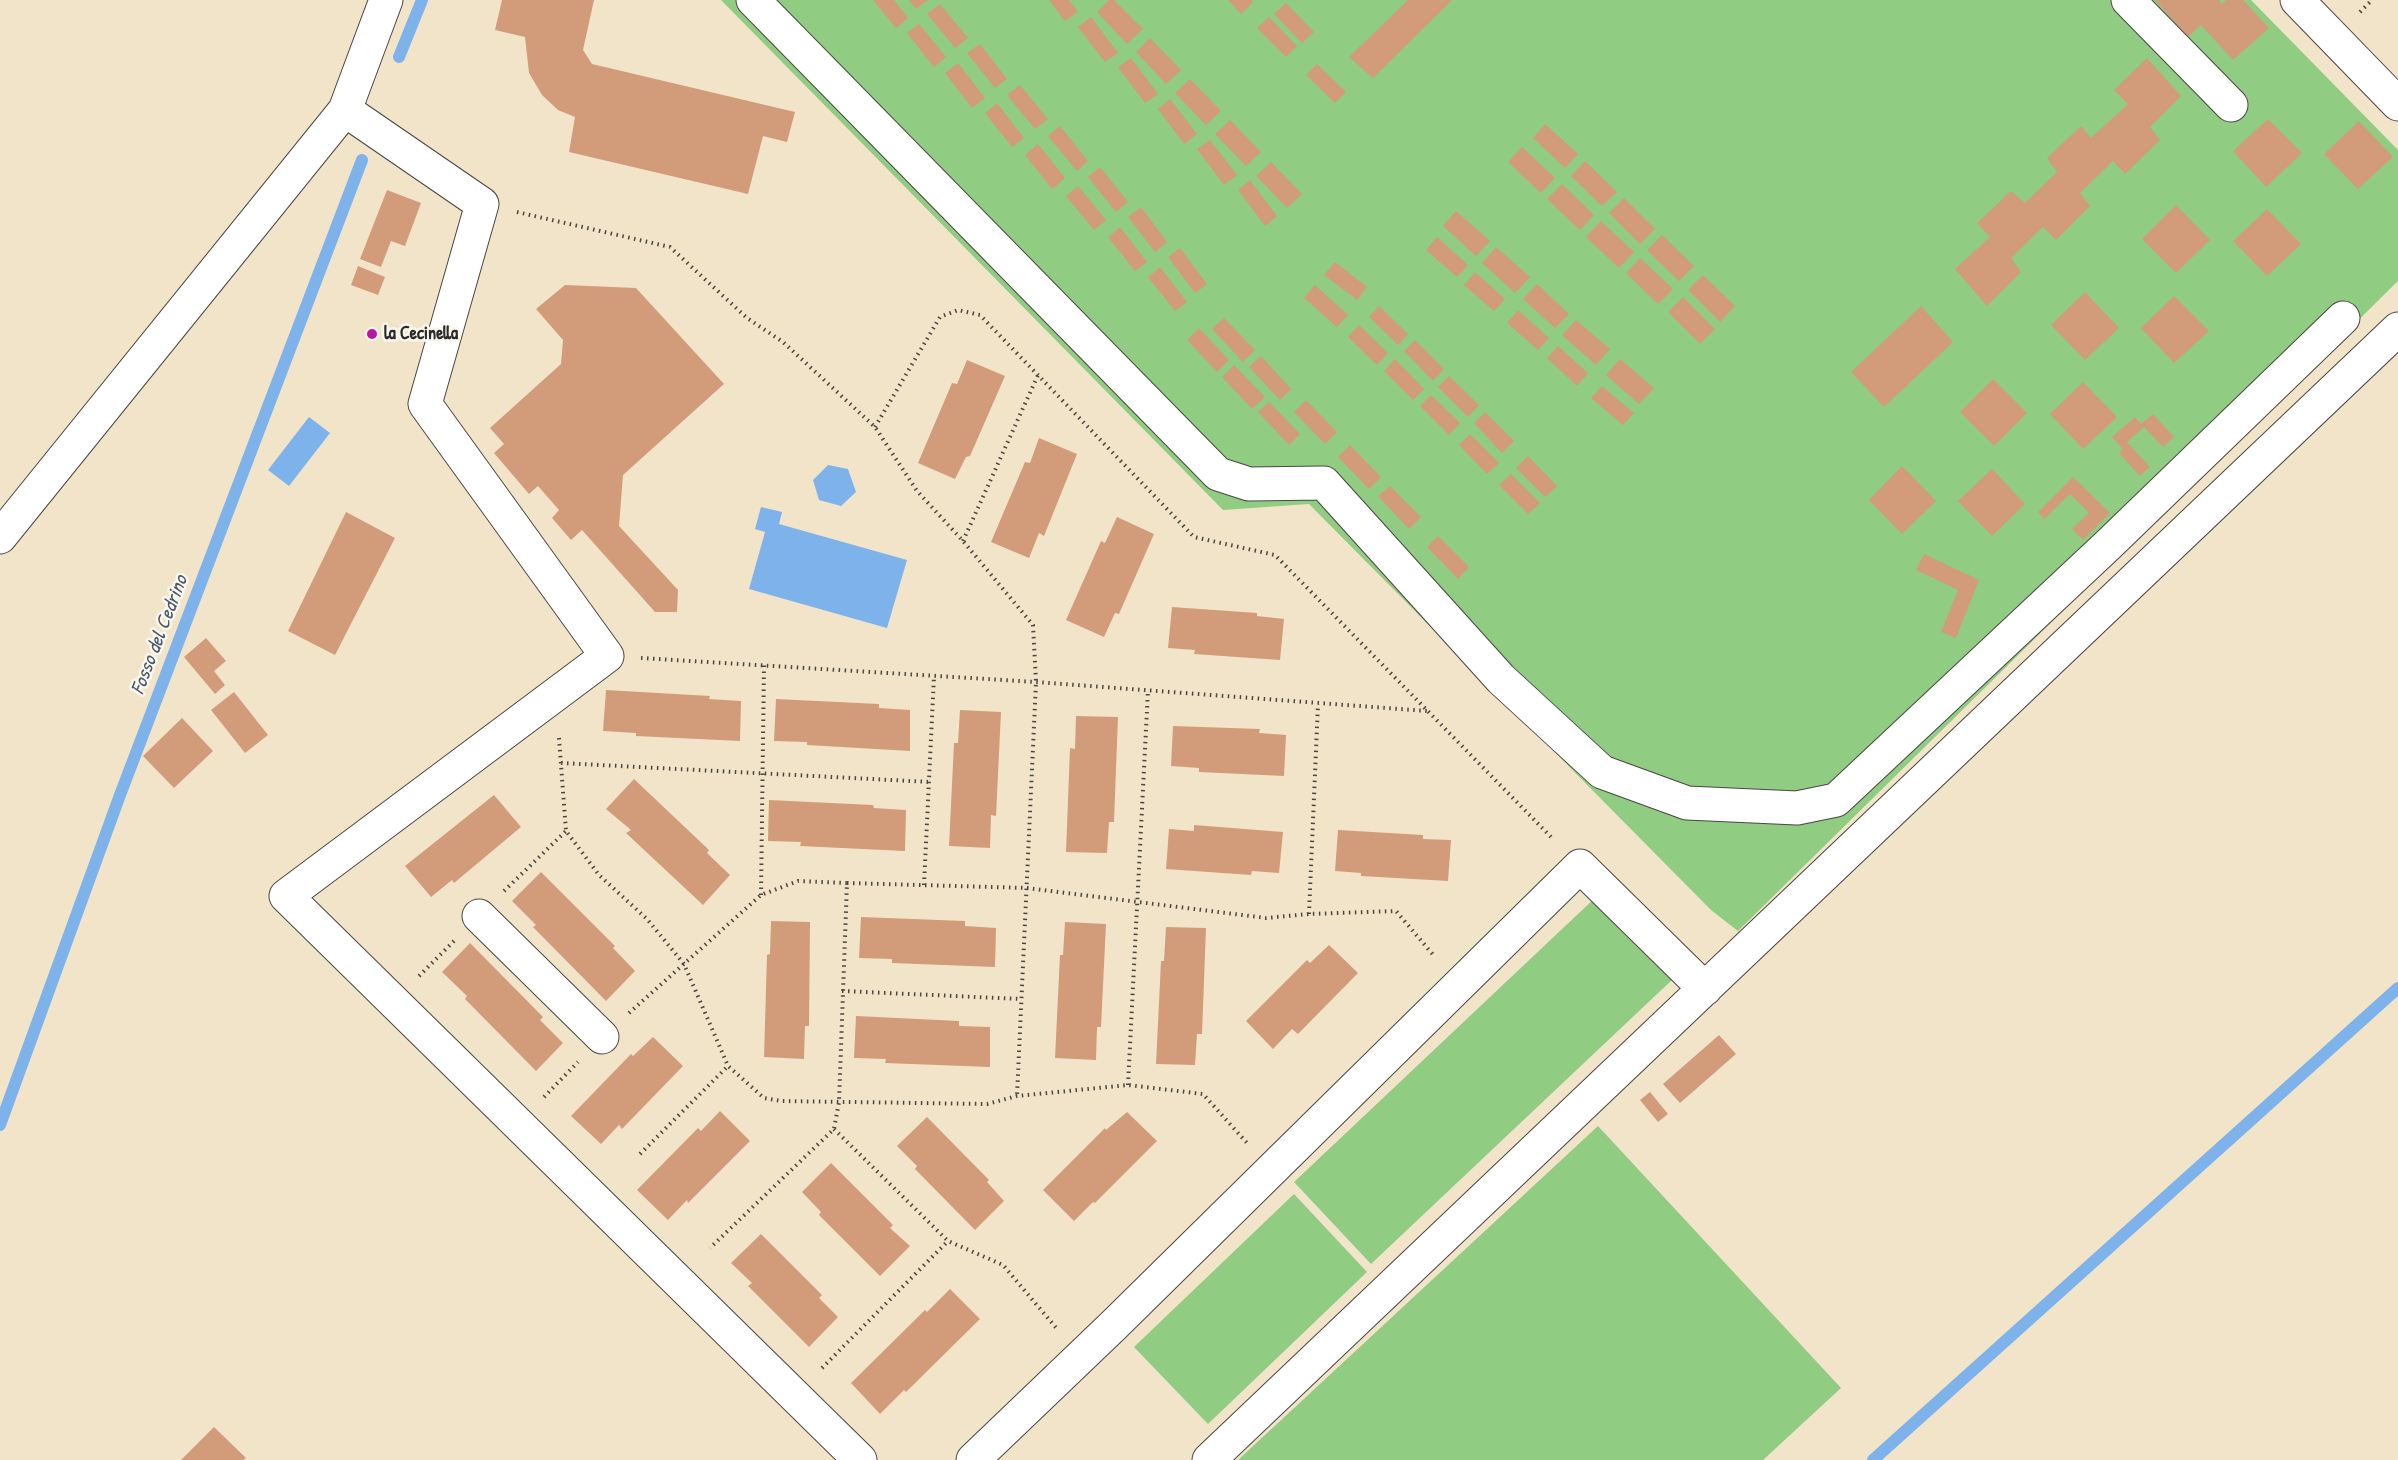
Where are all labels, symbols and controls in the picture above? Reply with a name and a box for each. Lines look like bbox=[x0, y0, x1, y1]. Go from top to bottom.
place label: la Cecinella bbox=[384, 323, 458, 345]
marker: la Cecinella bbox=[365, 327, 379, 341]
water label: Fosso del Cedrino bbox=[126, 572, 194, 698]

